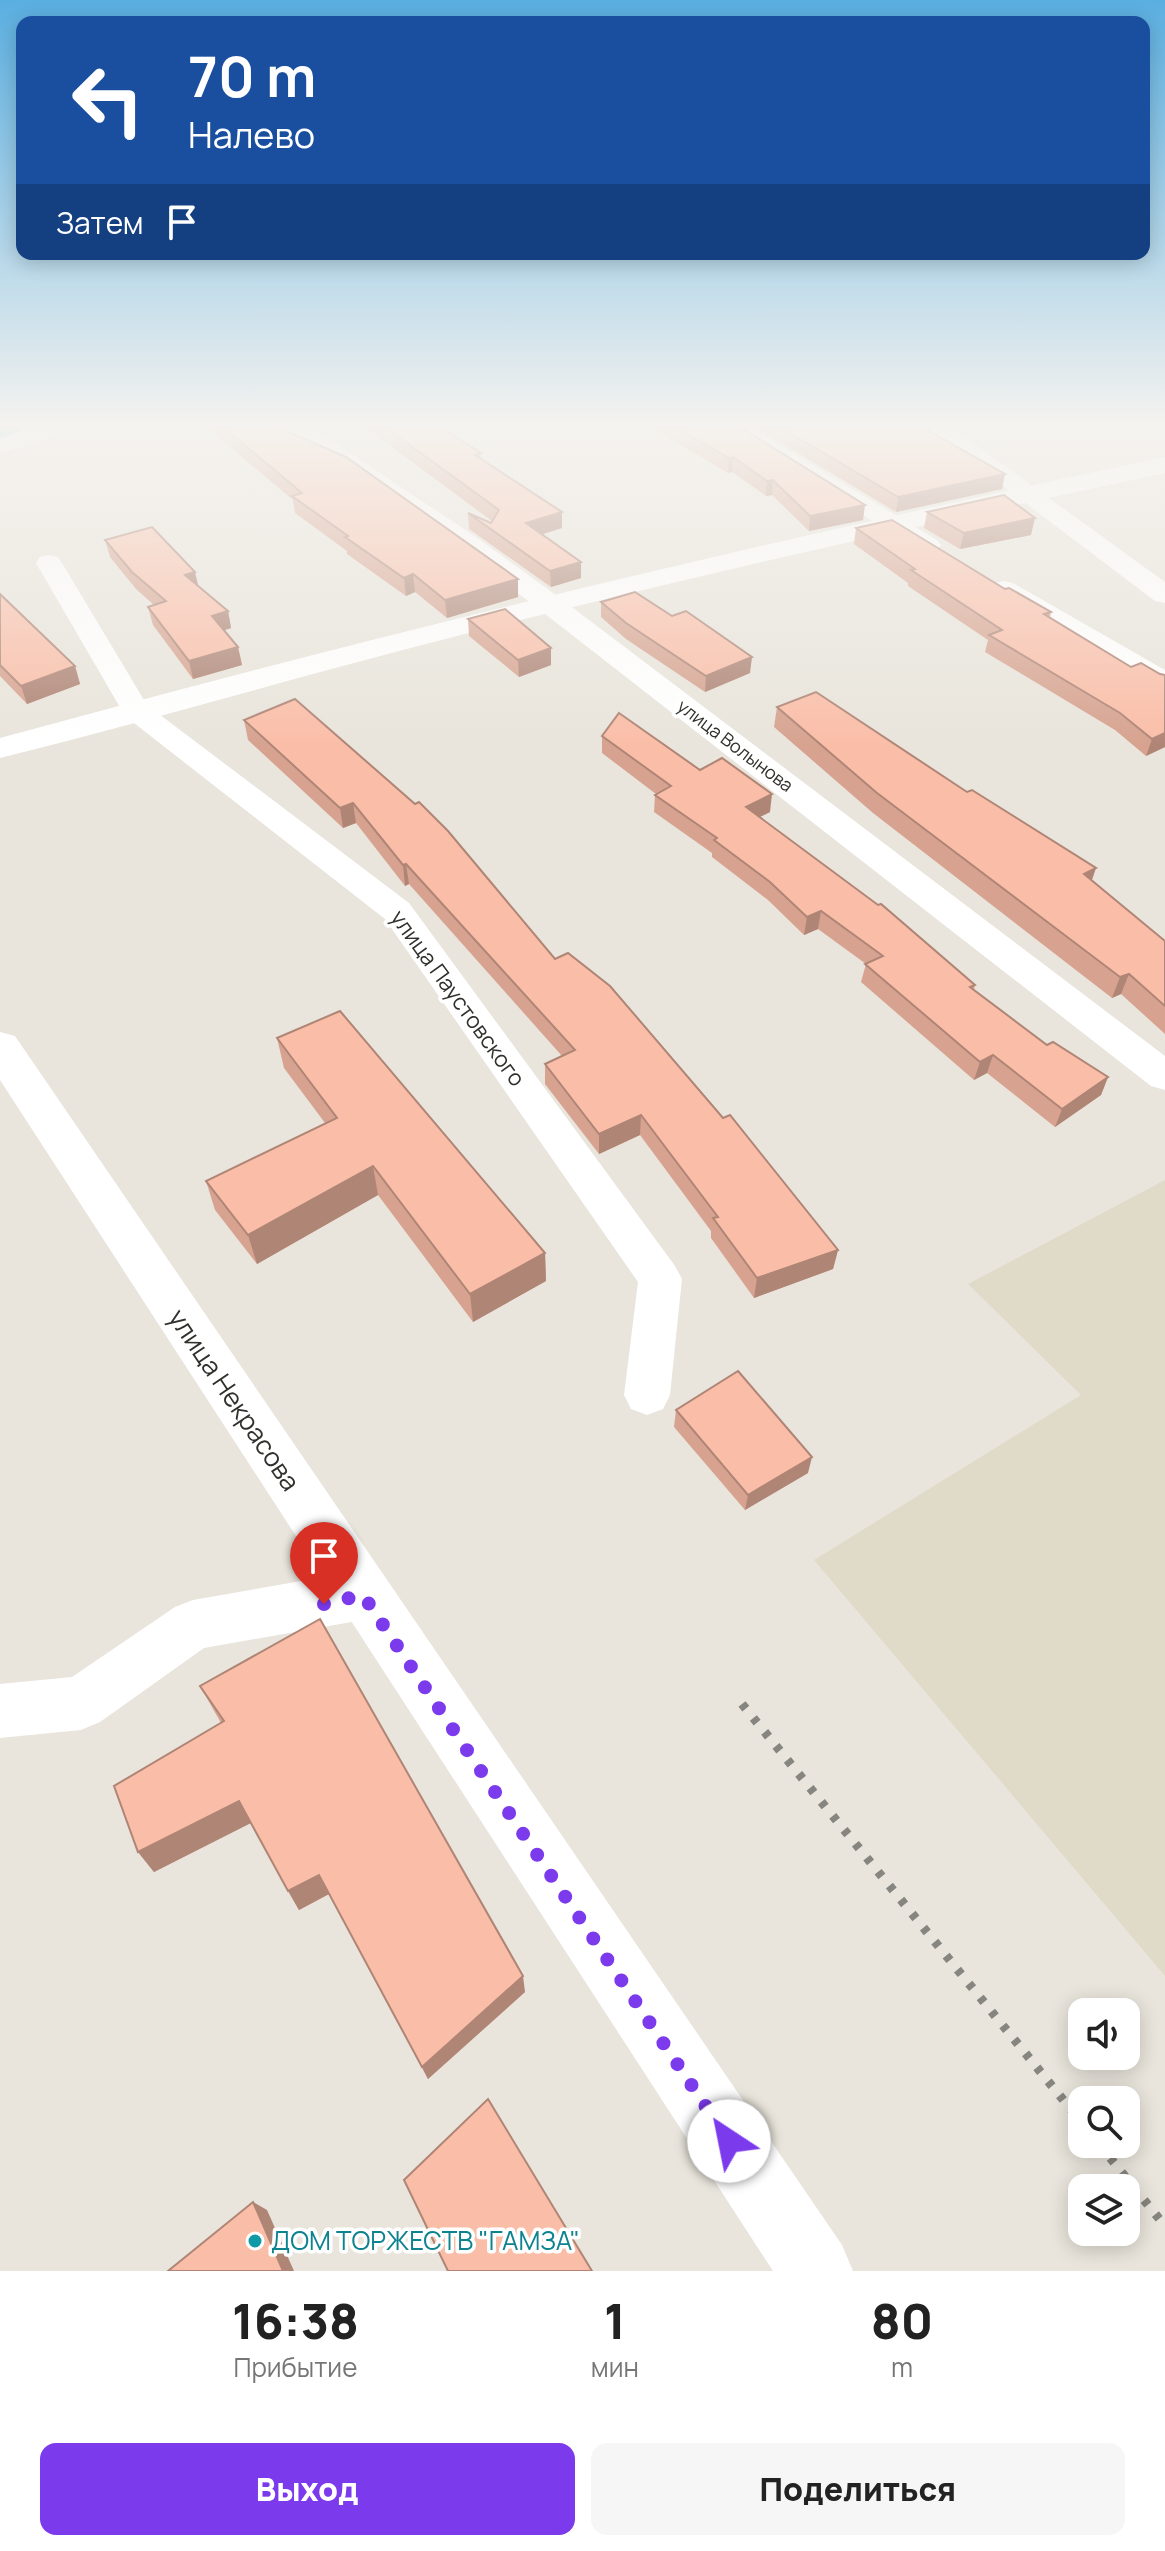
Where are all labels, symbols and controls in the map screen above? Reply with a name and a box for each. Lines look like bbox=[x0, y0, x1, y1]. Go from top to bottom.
text: 70 m bbox=[188, 37, 316, 114]
icon: left bbox=[56, 48, 160, 152]
text: Налево bbox=[188, 110, 315, 159]
icon: arrive bbox=[160, 200, 204, 244]
text: Затем bbox=[56, 202, 144, 243]
street label: улица Волынова bbox=[673, 694, 799, 797]
street label: улица Паустовского bbox=[384, 904, 532, 1092]
street label: улица Некрасова bbox=[161, 1301, 309, 1497]
pin bbox=[290, 1522, 358, 1604]
icon: arrive bbox=[302, 1534, 346, 1578]
map controls bbox=[1068, 1998, 1140, 2246]
button: sound bbox=[1068, 1998, 1140, 2070]
button: search bbox=[1068, 2086, 1140, 2158]
position arrow bbox=[687, 2099, 771, 2183]
button: layers bbox=[1068, 2174, 1140, 2246]
place label: ДОМ ТОРЖЕСТВ "ГАМЗА" bbox=[271, 2222, 580, 2258]
marker: ДОМ ТОРЖЕСТВ "ГАМЗА" bbox=[246, 2232, 264, 2250]
text: 16:38 bbox=[232, 2288, 359, 2353]
text: 1 bbox=[604, 2288, 626, 2353]
text: 80 bbox=[871, 2288, 933, 2353]
text: Прибытие bbox=[233, 2349, 357, 2385]
text: мин bbox=[591, 2349, 639, 2385]
text: m bbox=[891, 2349, 913, 2385]
button: Выход bbox=[40, 2443, 575, 2535]
button: Поделиться bbox=[591, 2443, 1125, 2535]

